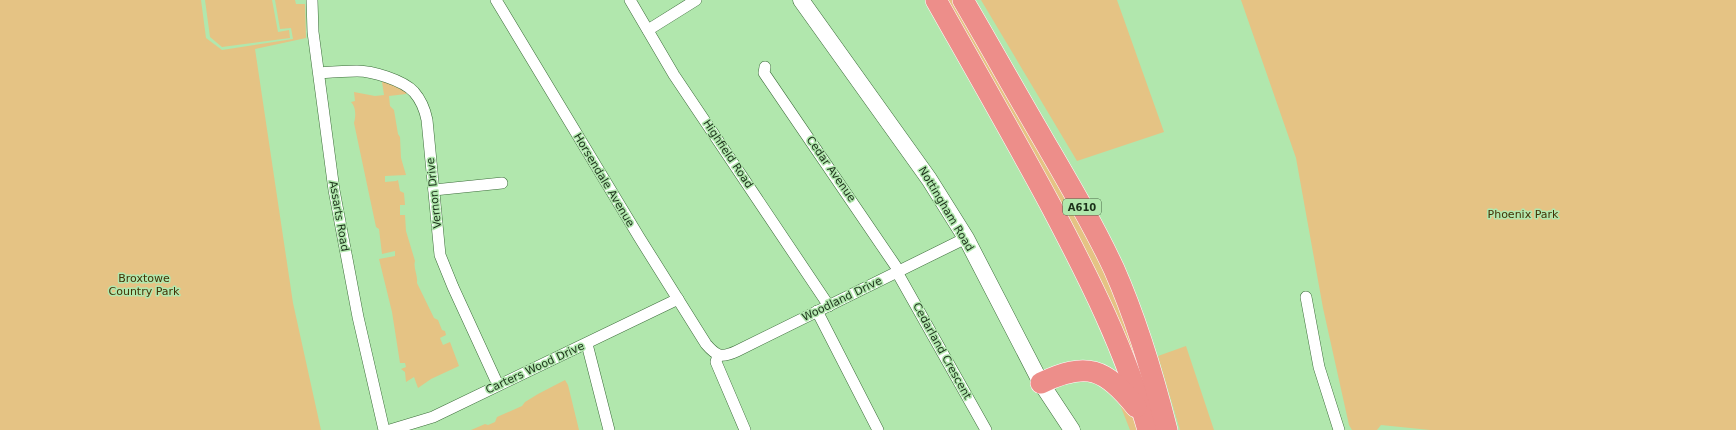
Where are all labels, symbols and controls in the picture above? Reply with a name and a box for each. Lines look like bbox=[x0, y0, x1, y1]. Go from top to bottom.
street label: Highfield Road bbox=[700, 117, 756, 191]
street label: Horsendale Avenue bbox=[571, 131, 637, 229]
street label: Cedar Avenue bbox=[804, 134, 859, 204]
street label: Vernon Drive bbox=[424, 157, 444, 229]
street label: Nottingham Road bbox=[916, 164, 976, 254]
street label: Assarts Road bbox=[326, 180, 352, 252]
road number: A610 bbox=[1063, 199, 1101, 215]
park label: Phoenix Park bbox=[1488, 208, 1559, 221]
park label: Broxtowe Country Park bbox=[109, 272, 180, 298]
street label: Woodland Drive bbox=[800, 274, 884, 324]
street label: Cedarland Crescent bbox=[910, 300, 974, 402]
street label: Carters Wood Drive bbox=[484, 339, 587, 397]

